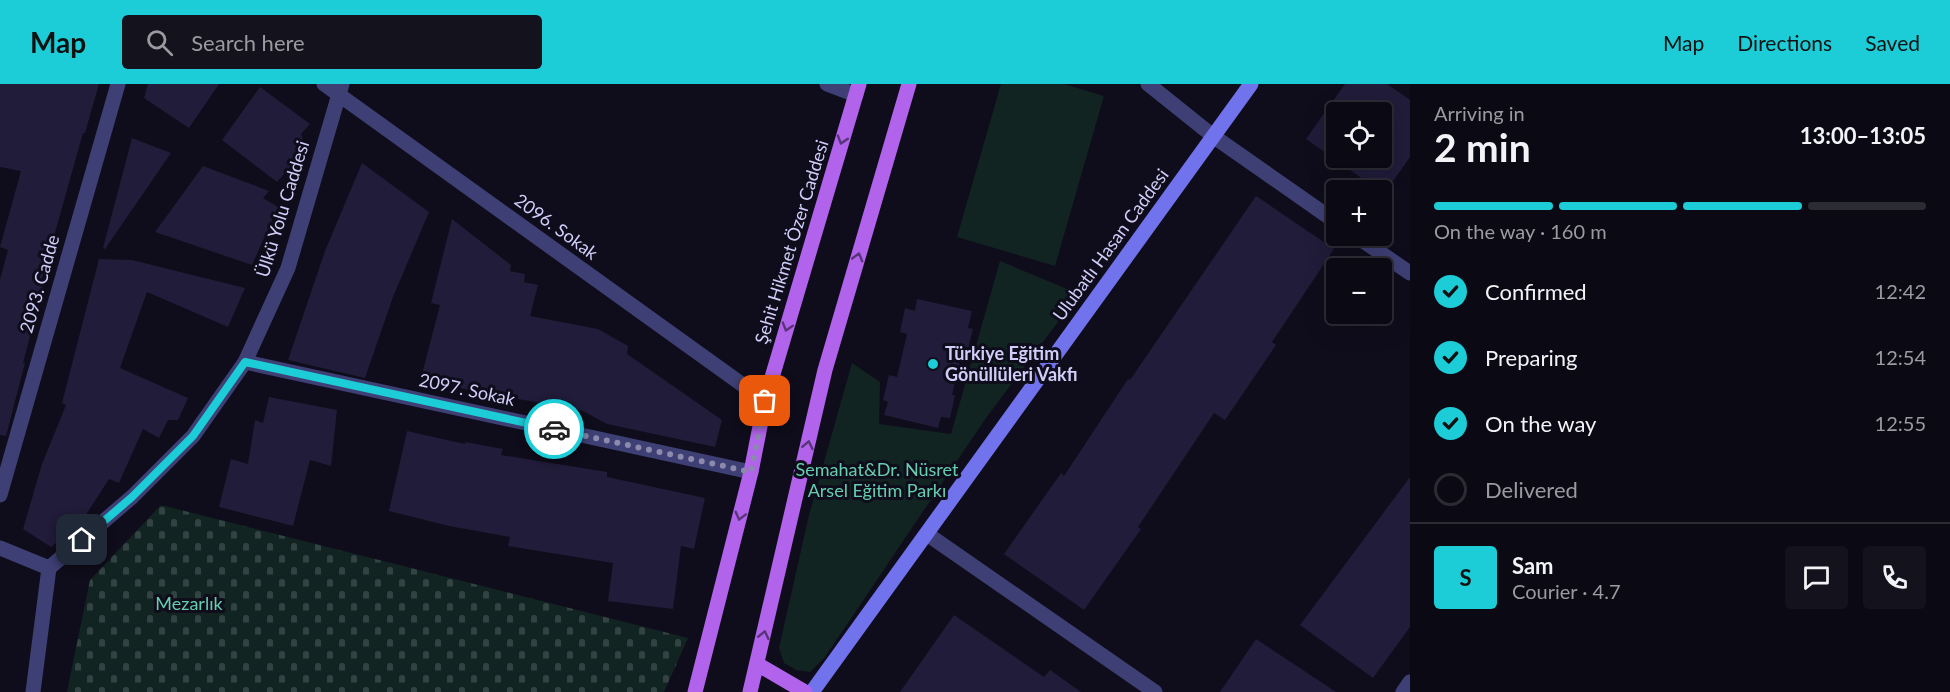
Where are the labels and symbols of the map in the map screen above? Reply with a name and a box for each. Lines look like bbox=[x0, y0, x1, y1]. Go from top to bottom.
one-way arrow bbox=[837, 134, 849, 145]
street label: Şehit Hikmet Özer Caddesi bbox=[749, 137, 833, 346]
street label: Ülkü Yolu Caddesi bbox=[251, 138, 313, 280]
street label: Ulubatlı Hasan Caddesi bbox=[1048, 164, 1173, 325]
street label: 2096. Sokak bbox=[511, 189, 603, 264]
street label: 2093. Cadde bbox=[15, 232, 64, 335]
one-way arrow bbox=[851, 252, 863, 263]
one-way arrow bbox=[782, 321, 794, 332]
place label: Türkiye Eğitim Gönüllüleri Vakfı bbox=[945, 342, 1077, 385]
marker: Türkiye Eğitim Gönüllüleri Vakfı bbox=[926, 357, 940, 371]
street label: 2097. Sokak bbox=[417, 368, 518, 410]
pin bbox=[739, 375, 790, 426]
courier bbox=[524, 399, 584, 459]
one-way arrow bbox=[801, 441, 814, 451]
park label: Semahat&Dr. Nüsret Arsel Eğitim Parkı bbox=[796, 458, 959, 501]
one-way arrow bbox=[734, 511, 747, 521]
pin bbox=[56, 514, 107, 565]
park label: Mezarlık bbox=[155, 592, 224, 614]
one-way arrow bbox=[756, 630, 769, 640]

